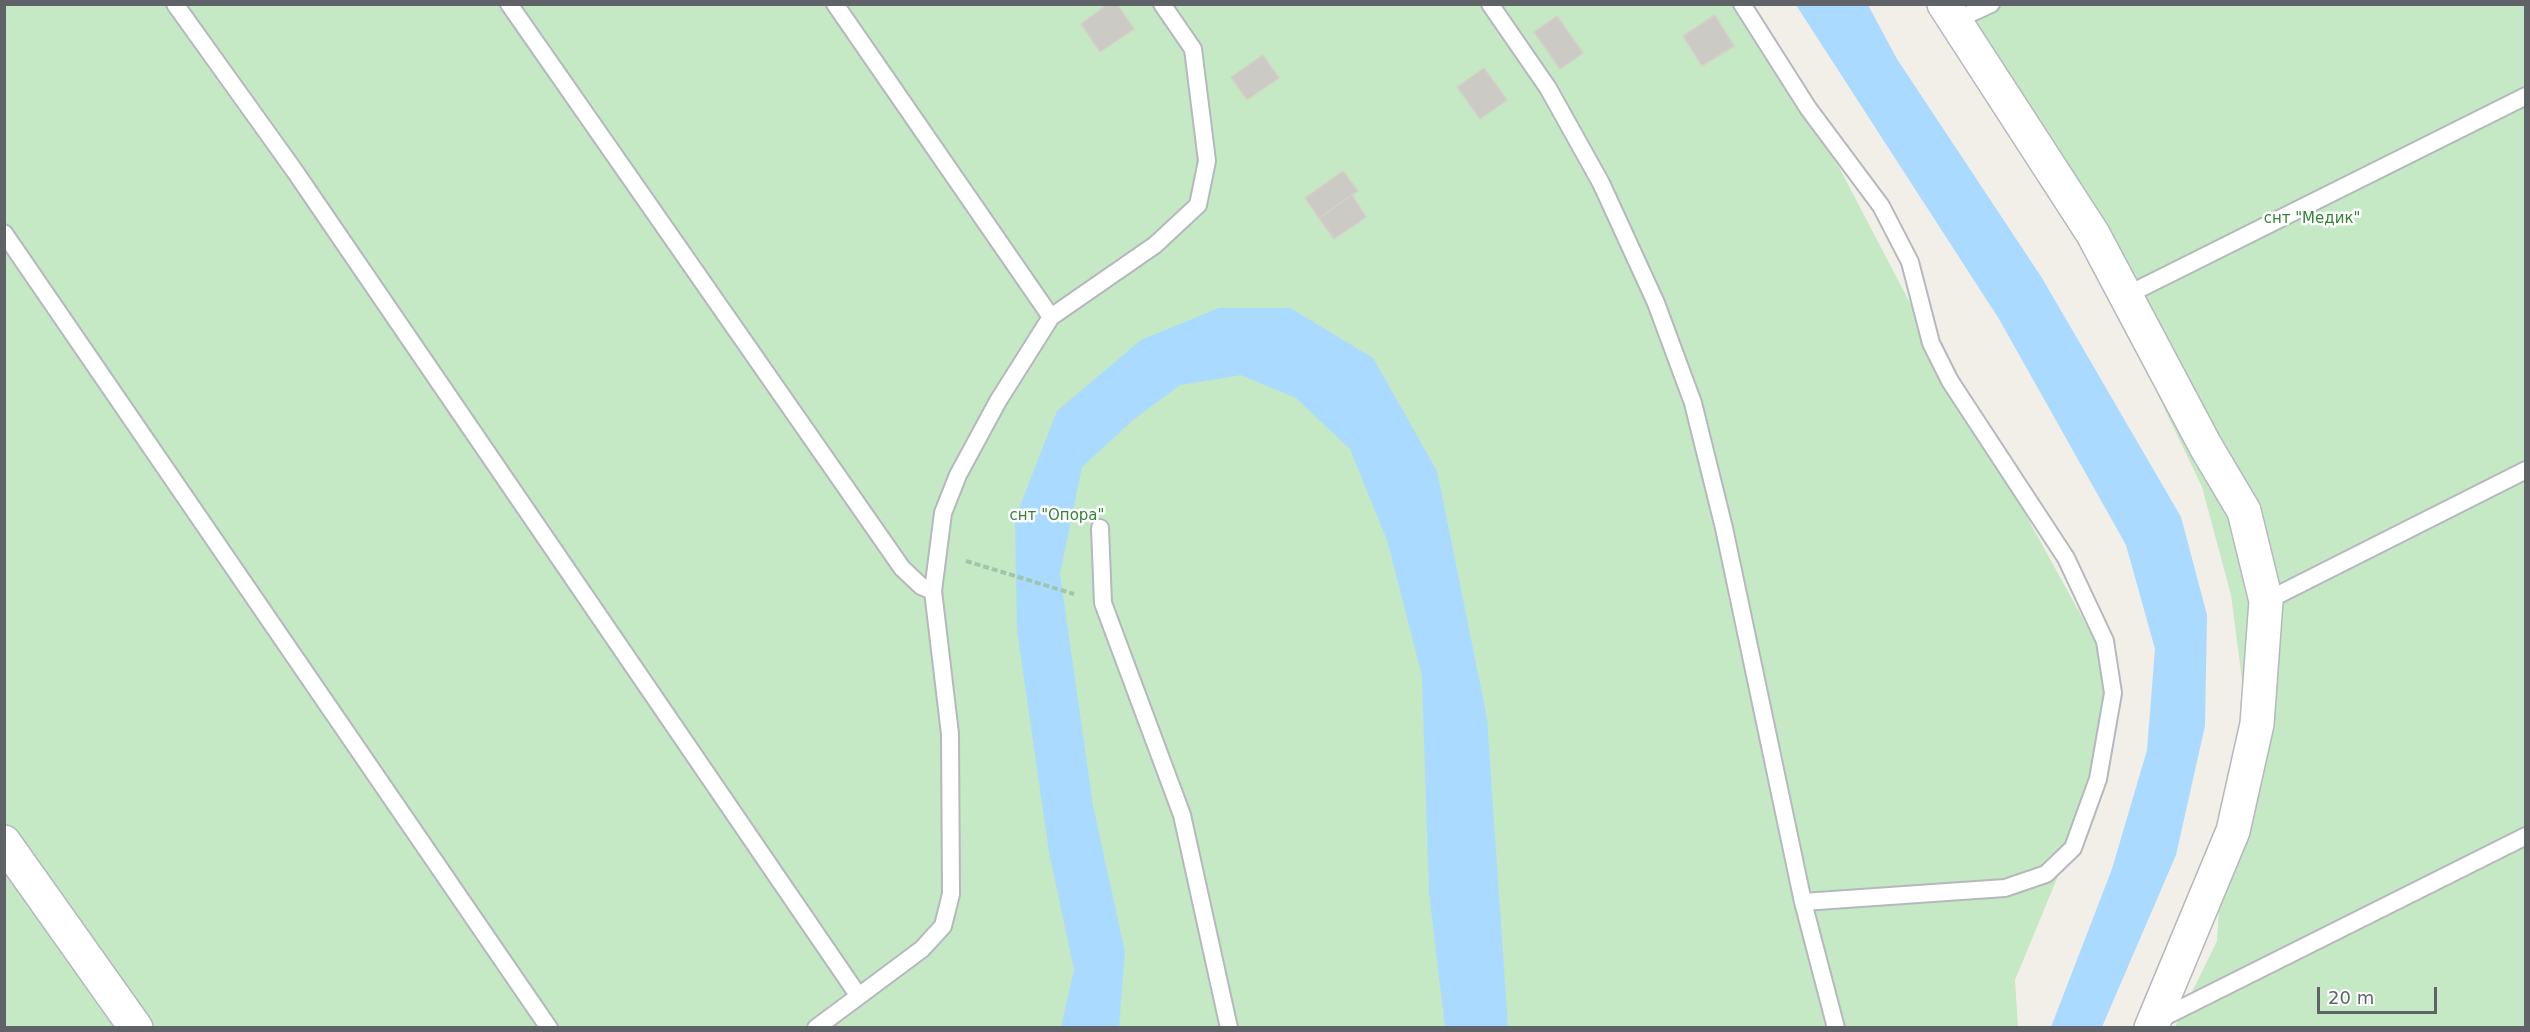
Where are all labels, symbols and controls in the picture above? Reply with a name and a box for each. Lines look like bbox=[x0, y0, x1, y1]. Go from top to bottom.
park label: снт "Медик" bbox=[2264, 210, 2360, 228]
park label: снт "Опора" bbox=[1010, 507, 1104, 525]
scale bar bbox=[2320, 975, 2440, 1013]
text: 20 m bbox=[2328, 987, 2374, 1008]

